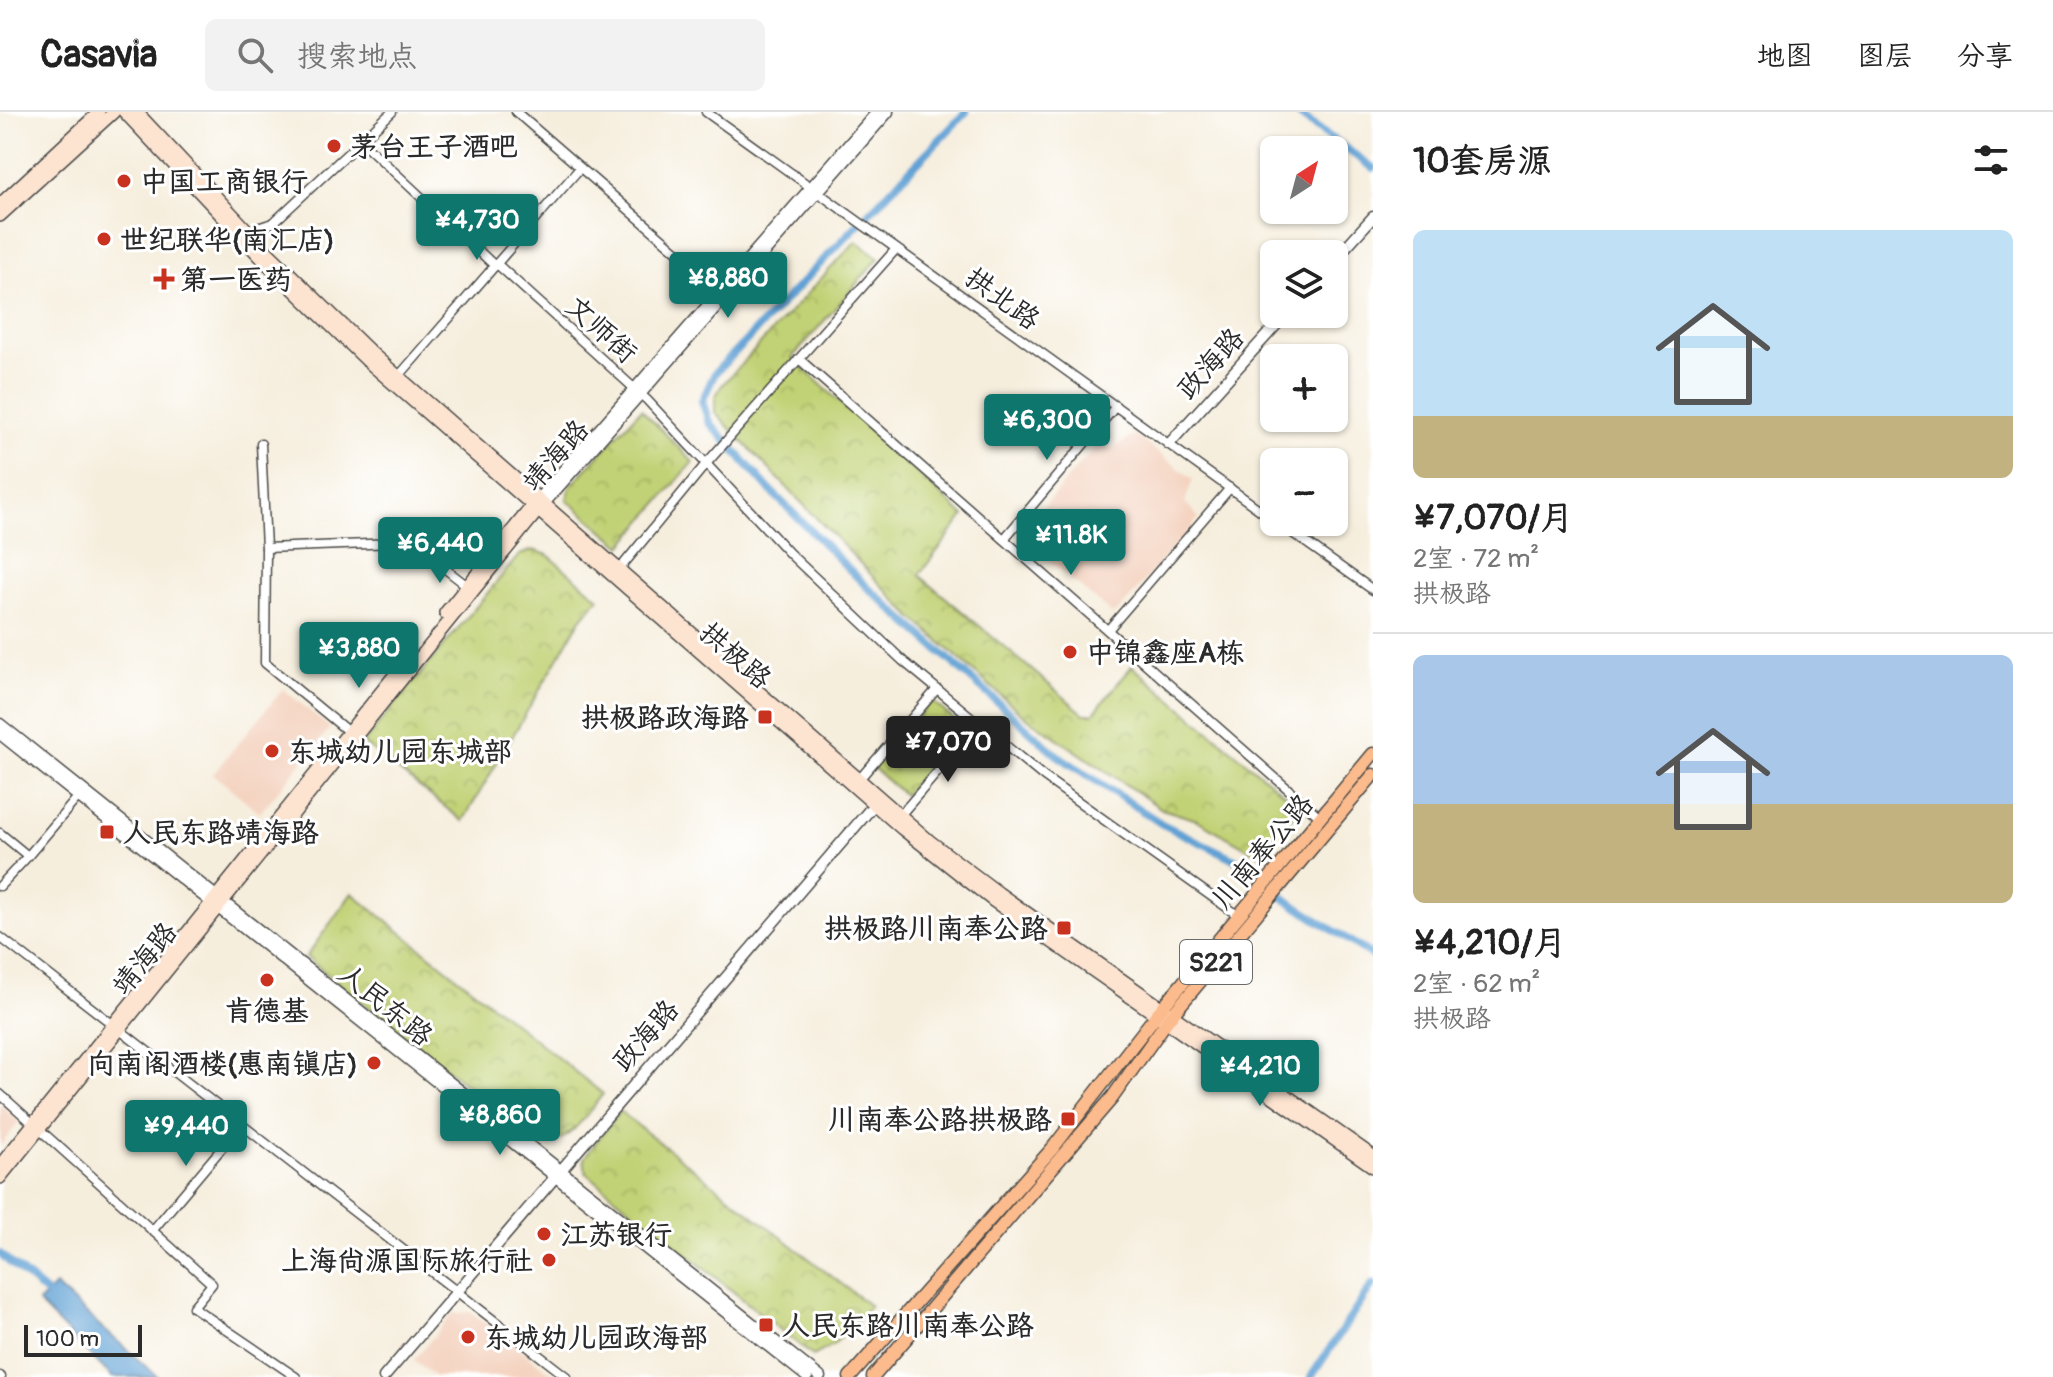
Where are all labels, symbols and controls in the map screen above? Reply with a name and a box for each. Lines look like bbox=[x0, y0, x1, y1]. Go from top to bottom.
search box bbox=[205, 19, 765, 91]
text: Casavia bbox=[40, 31, 157, 79]
icon: search bbox=[233, 33, 277, 77]
text: 搜索地点 bbox=[297, 38, 417, 75]
text: 地图 bbox=[1757, 39, 1813, 74]
text: 图层 bbox=[1857, 39, 1913, 74]
text: 分享 bbox=[1957, 39, 2013, 74]
place label: 茅台王子酒吧 bbox=[350, 130, 518, 165]
north arrow bbox=[1260, 136, 1348, 224]
map controls bbox=[1260, 136, 1348, 536]
marker: 茅台王子酒吧 bbox=[325, 137, 343, 155]
icon: filters bbox=[1969, 138, 2013, 182]
text: 10套房源 bbox=[1413, 140, 1552, 183]
place label: 中国工商银行 bbox=[140, 165, 308, 200]
marker: 中国工商银行 bbox=[115, 172, 133, 190]
pin: ¥4,730 bbox=[412, 194, 542, 262]
text: ¥4,730 bbox=[434, 204, 520, 236]
place label: 世纪联华(南汇店) bbox=[120, 223, 335, 258]
marker: 世纪联华(南汇店) bbox=[95, 230, 113, 248]
button: layers bbox=[1260, 240, 1348, 328]
pin: ¥8,880 bbox=[663, 252, 793, 320]
street label: 拱北路 bbox=[958, 260, 1046, 338]
text: ¥8,880 bbox=[687, 262, 769, 294]
place label: 第一医药 bbox=[180, 263, 292, 298]
marker: 第一医药 bbox=[155, 270, 173, 288]
icon: home bbox=[1641, 282, 1785, 426]
street label: 文师街 bbox=[558, 289, 644, 371]
street label: 政海路 bbox=[1170, 321, 1252, 407]
button: + bbox=[1260, 344, 1348, 432]
pin: ¥6,300 bbox=[982, 394, 1112, 462]
text: ¥6,300 bbox=[1002, 404, 1092, 436]
street label: 靖海路 bbox=[515, 413, 597, 499]
button: − bbox=[1260, 448, 1348, 536]
text: ¥7,070/月 bbox=[1413, 497, 1574, 540]
pin: ¥11.8K bbox=[1006, 509, 1136, 577]
pin: ¥6,440 bbox=[375, 517, 505, 585]
text: ¥11.8K bbox=[1035, 519, 1107, 551]
text: ¥6,440 bbox=[396, 527, 484, 559]
text: 2室 · 72 m² bbox=[1413, 543, 1539, 575]
text: 拱极路 bbox=[1413, 578, 1491, 610]
street label: 拱极路 bbox=[692, 615, 778, 697]
pin: ¥3,880 bbox=[294, 622, 424, 690]
text: ¥3,880 bbox=[317, 632, 401, 664]
place label: 中锦鑫座A栋 bbox=[1086, 636, 1244, 671]
marker: 中锦鑫座A栋 bbox=[1061, 643, 1079, 661]
place label: 拱极路政海路 bbox=[581, 701, 749, 736]
icon: home bbox=[1641, 707, 1785, 851]
marker: 拱极路政海路 bbox=[756, 708, 774, 726]
pin: ¥7,070 bbox=[883, 716, 1013, 784]
text: ¥7,070 bbox=[904, 726, 992, 758]
place label: 东城幼儿园东城部 bbox=[288, 735, 512, 770]
marker: 东城幼儿园东城部 bbox=[263, 742, 281, 760]
street label: 川南奉公路 bbox=[1205, 787, 1322, 917]
place label: 人民东路靖海路 bbox=[123, 816, 319, 851]
marker: 人民东路靖海路 bbox=[98, 823, 116, 841]
place label: 拱极路川南奉公路 bbox=[824, 912, 1048, 947]
street label: 靖海路 bbox=[105, 915, 185, 1003]
marker: 拱极路川南奉公路 bbox=[1055, 919, 1073, 937]
text: ¥4,210/月 bbox=[1413, 922, 1567, 965]
road number: S221 bbox=[1180, 940, 1252, 984]
street label: 人民东路 bbox=[331, 956, 440, 1054]
text: 2室 · 62 m² bbox=[1413, 968, 1541, 1000]
marker: 肯德基 bbox=[258, 971, 276, 989]
street label: 政海路 bbox=[605, 993, 687, 1079]
place label: 肯德基 bbox=[225, 994, 309, 1029]
text: 拱极路 bbox=[1413, 1003, 1491, 1035]
pin: ¥4,210 bbox=[1195, 1040, 1325, 1108]
place label: 向南阁酒楼(惠南镇店) bbox=[87, 1047, 358, 1082]
text: ¥4,210 bbox=[1219, 1050, 1301, 1082]
marker: 向南阁酒楼(惠南镇店) bbox=[365, 1054, 383, 1072]
pin: ¥8,860 bbox=[435, 1089, 565, 1157]
text: ¥8,860 bbox=[458, 1099, 542, 1131]
pin: ¥9,440 bbox=[121, 1100, 251, 1168]
place label: 川南奉公路拱极路 bbox=[828, 1103, 1052, 1138]
text: ¥9,440 bbox=[143, 1110, 229, 1142]
marker: 川南奉公路拱极路 bbox=[1059, 1110, 1077, 1128]
place label: 江苏银行 bbox=[560, 1218, 672, 1253]
marker: 江苏银行 bbox=[535, 1225, 553, 1243]
place label: 上海尚源国际旅行社 bbox=[281, 1244, 533, 1279]
marker: 上海尚源国际旅行社 bbox=[540, 1251, 558, 1269]
place label: 人民东路川南奉公路 bbox=[782, 1309, 1034, 1344]
marker: 人民东路川南奉公路 bbox=[757, 1316, 775, 1334]
scale bar bbox=[24, 1321, 142, 1357]
place label: 东城幼儿园政海部 bbox=[484, 1321, 708, 1356]
text: 100 m bbox=[36, 1325, 99, 1353]
marker: 东城幼儿园政海部 bbox=[459, 1328, 477, 1346]

